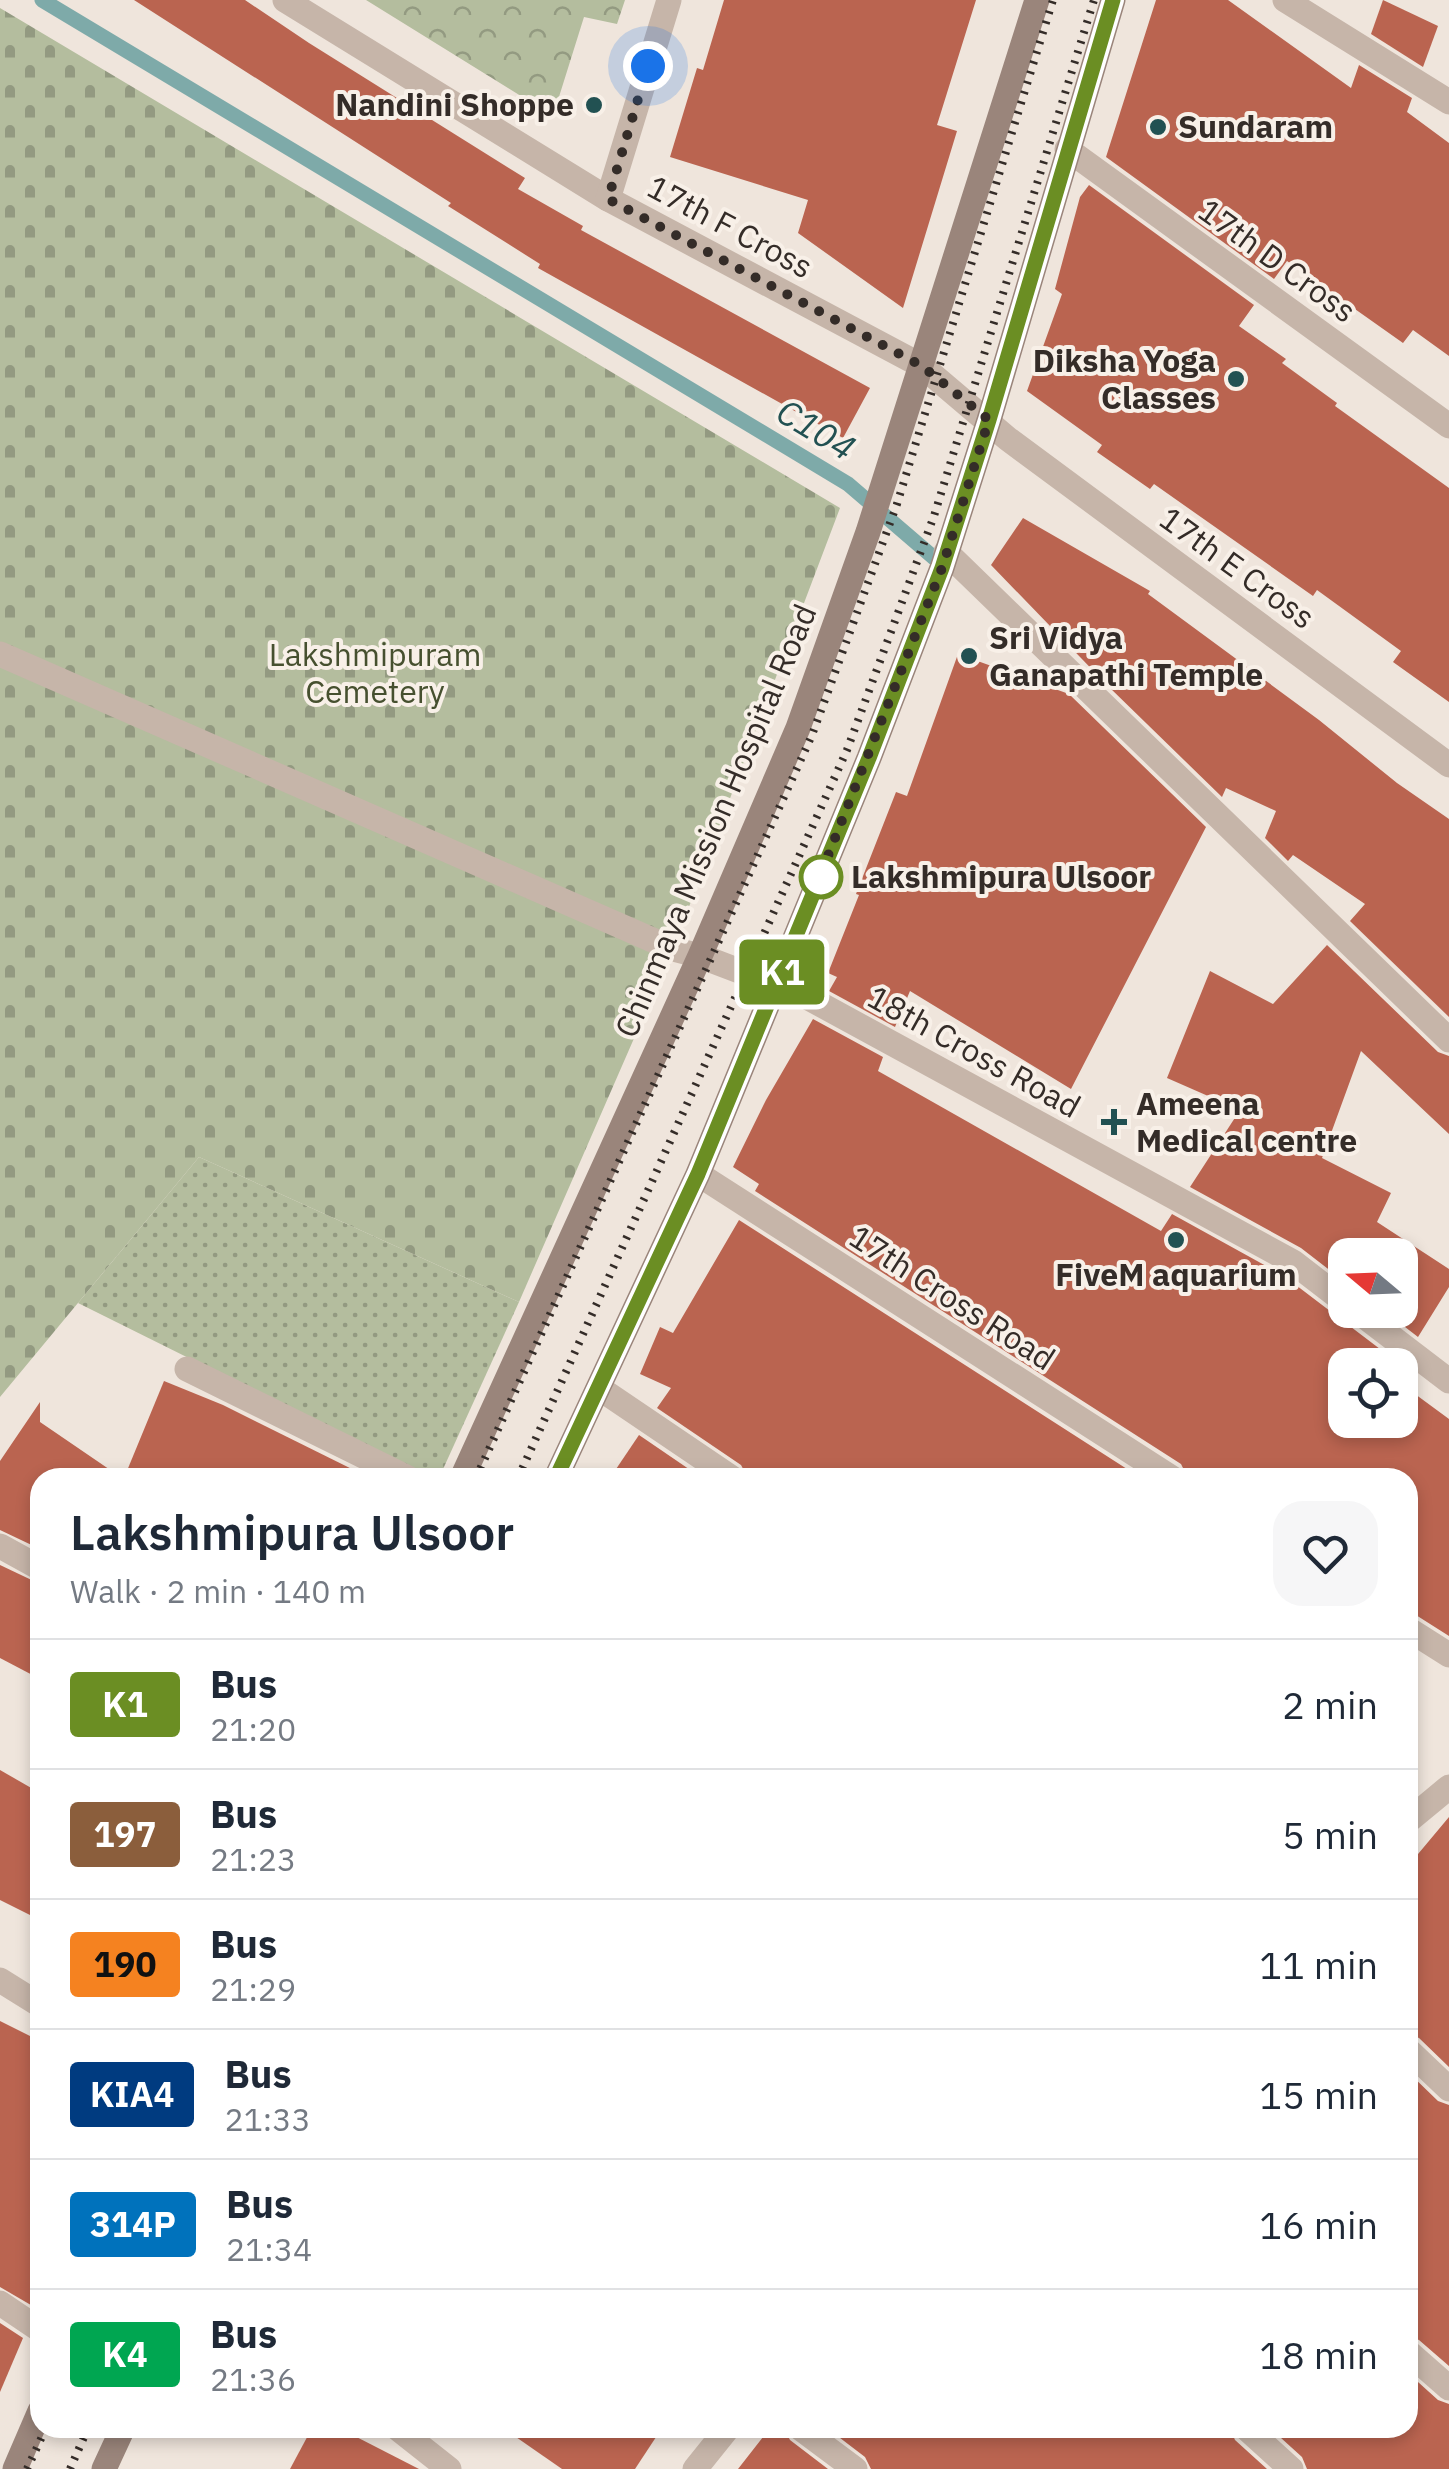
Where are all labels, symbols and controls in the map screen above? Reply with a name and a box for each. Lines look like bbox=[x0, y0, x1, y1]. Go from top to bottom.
your location bbox=[623, 41, 673, 91]
place label: Nandini Shoppe bbox=[335, 83, 574, 125]
marker: Nandini Shoppe bbox=[583, 94, 605, 116]
place label: Sundaram bbox=[1178, 105, 1333, 147]
marker: Sundaram bbox=[1147, 116, 1169, 138]
street label: 17th F Cross bbox=[641, 165, 820, 287]
street label: 17th D Cross bbox=[1191, 189, 1365, 331]
place label: Diksha Yoga Classes bbox=[1033, 339, 1216, 418]
marker: Diksha Yoga Classes bbox=[1225, 368, 1247, 390]
water label: C104 bbox=[769, 388, 864, 471]
street label: 17th E Cross bbox=[1152, 497, 1324, 638]
street label: Chinmaya Mission Hospital Road bbox=[605, 598, 826, 1044]
place label: Sri Vidya Ganapathi Temple bbox=[989, 616, 1263, 695]
park label: Lakshmipuram Cemetery bbox=[269, 633, 481, 712]
marker: Sri Vidya Ganapathi Temple bbox=[958, 645, 980, 667]
place label: Lakshmipura Ulsoor bbox=[851, 855, 1151, 897]
marker: Lakshmipura Ulsoor bbox=[800, 856, 842, 898]
line badge: K1 bbox=[737, 940, 827, 1004]
text: K1 bbox=[759, 949, 805, 995]
street label: 18th Cross Road bbox=[861, 975, 1088, 1127]
place label: Ameena Medical centre bbox=[1136, 1082, 1357, 1161]
marker: Ameena Medical centre bbox=[1101, 1109, 1127, 1135]
street label: 17th Cross Road bbox=[842, 1215, 1063, 1379]
marker: FiveM aquarium bbox=[1165, 1229, 1187, 1251]
north arrow bbox=[1328, 1238, 1418, 1328]
map controls bbox=[1328, 1238, 1418, 1438]
place label: FiveM aquarium bbox=[1055, 1253, 1297, 1295]
button: locate bbox=[1328, 1348, 1418, 1438]
text: Lakshmipura Ulsoor bbox=[70, 1501, 514, 1563]
button: heart bbox=[1273, 1501, 1378, 1606]
text: Walk · 2 min · 140 m bbox=[70, 1570, 366, 1612]
text: Bus bbox=[210, 1659, 277, 1708]
text: 2 min bbox=[1282, 1680, 1378, 1729]
text: K1 bbox=[102, 1681, 148, 1727]
text: 21:20 bbox=[210, 1708, 296, 1750]
text: Bus bbox=[210, 1789, 277, 1838]
text: 5 min bbox=[1282, 1810, 1378, 1859]
text: 197 bbox=[93, 1811, 157, 1857]
text: 21:23 bbox=[210, 1838, 296, 1880]
text: Bus bbox=[210, 1919, 277, 1968]
text: 11 min bbox=[1259, 1940, 1378, 1989]
text: 190 bbox=[93, 1941, 157, 1987]
text: 21:29 bbox=[210, 1968, 296, 2010]
text: Bus bbox=[224, 2049, 292, 2098]
text: 15 min bbox=[1259, 2070, 1378, 2119]
text: KIA4 bbox=[90, 2071, 174, 2117]
text: 21:33 bbox=[224, 2098, 311, 2140]
text: Bus bbox=[226, 2179, 293, 2228]
text: 16 min bbox=[1259, 2200, 1378, 2249]
text: 314P bbox=[90, 2201, 176, 2247]
text: 21:34 bbox=[226, 2228, 312, 2270]
text: Bus bbox=[210, 2309, 277, 2358]
text: 18 min bbox=[1259, 2330, 1378, 2379]
text: K4 bbox=[102, 2331, 148, 2377]
text: 21:36 bbox=[210, 2358, 296, 2400]

